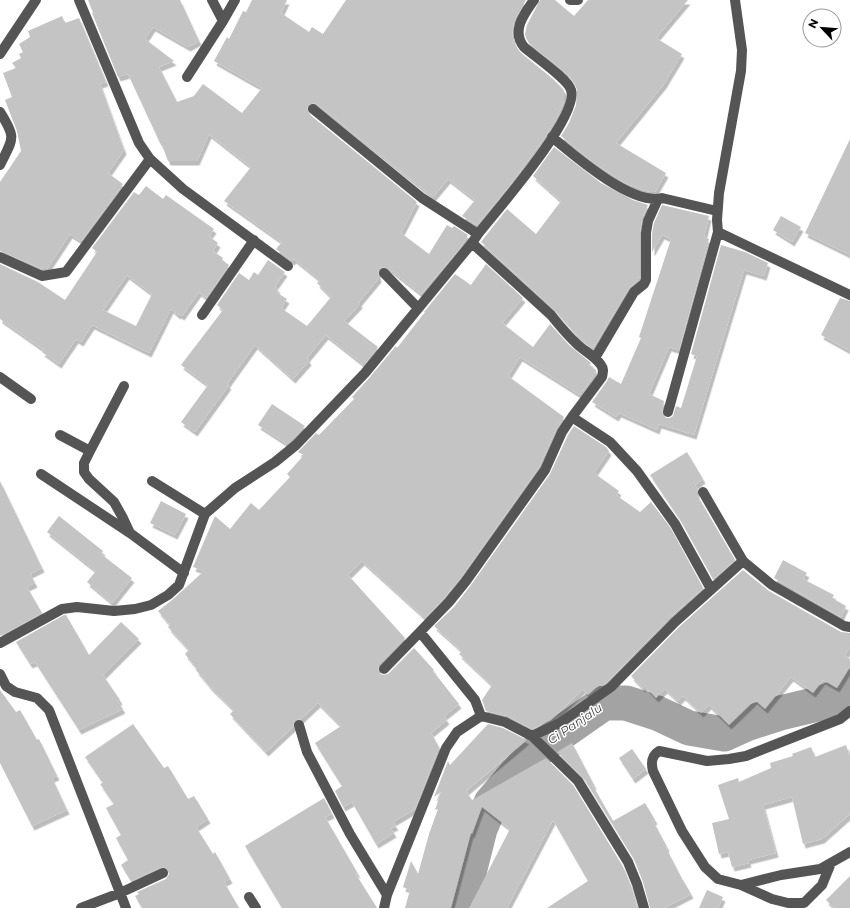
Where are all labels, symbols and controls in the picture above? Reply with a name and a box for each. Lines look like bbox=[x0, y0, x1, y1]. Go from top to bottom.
north arrow bbox=[802, 8, 842, 48]
text: N bbox=[805, 17, 821, 31]
water label: Ci Panjalu bbox=[545, 700, 605, 747]

